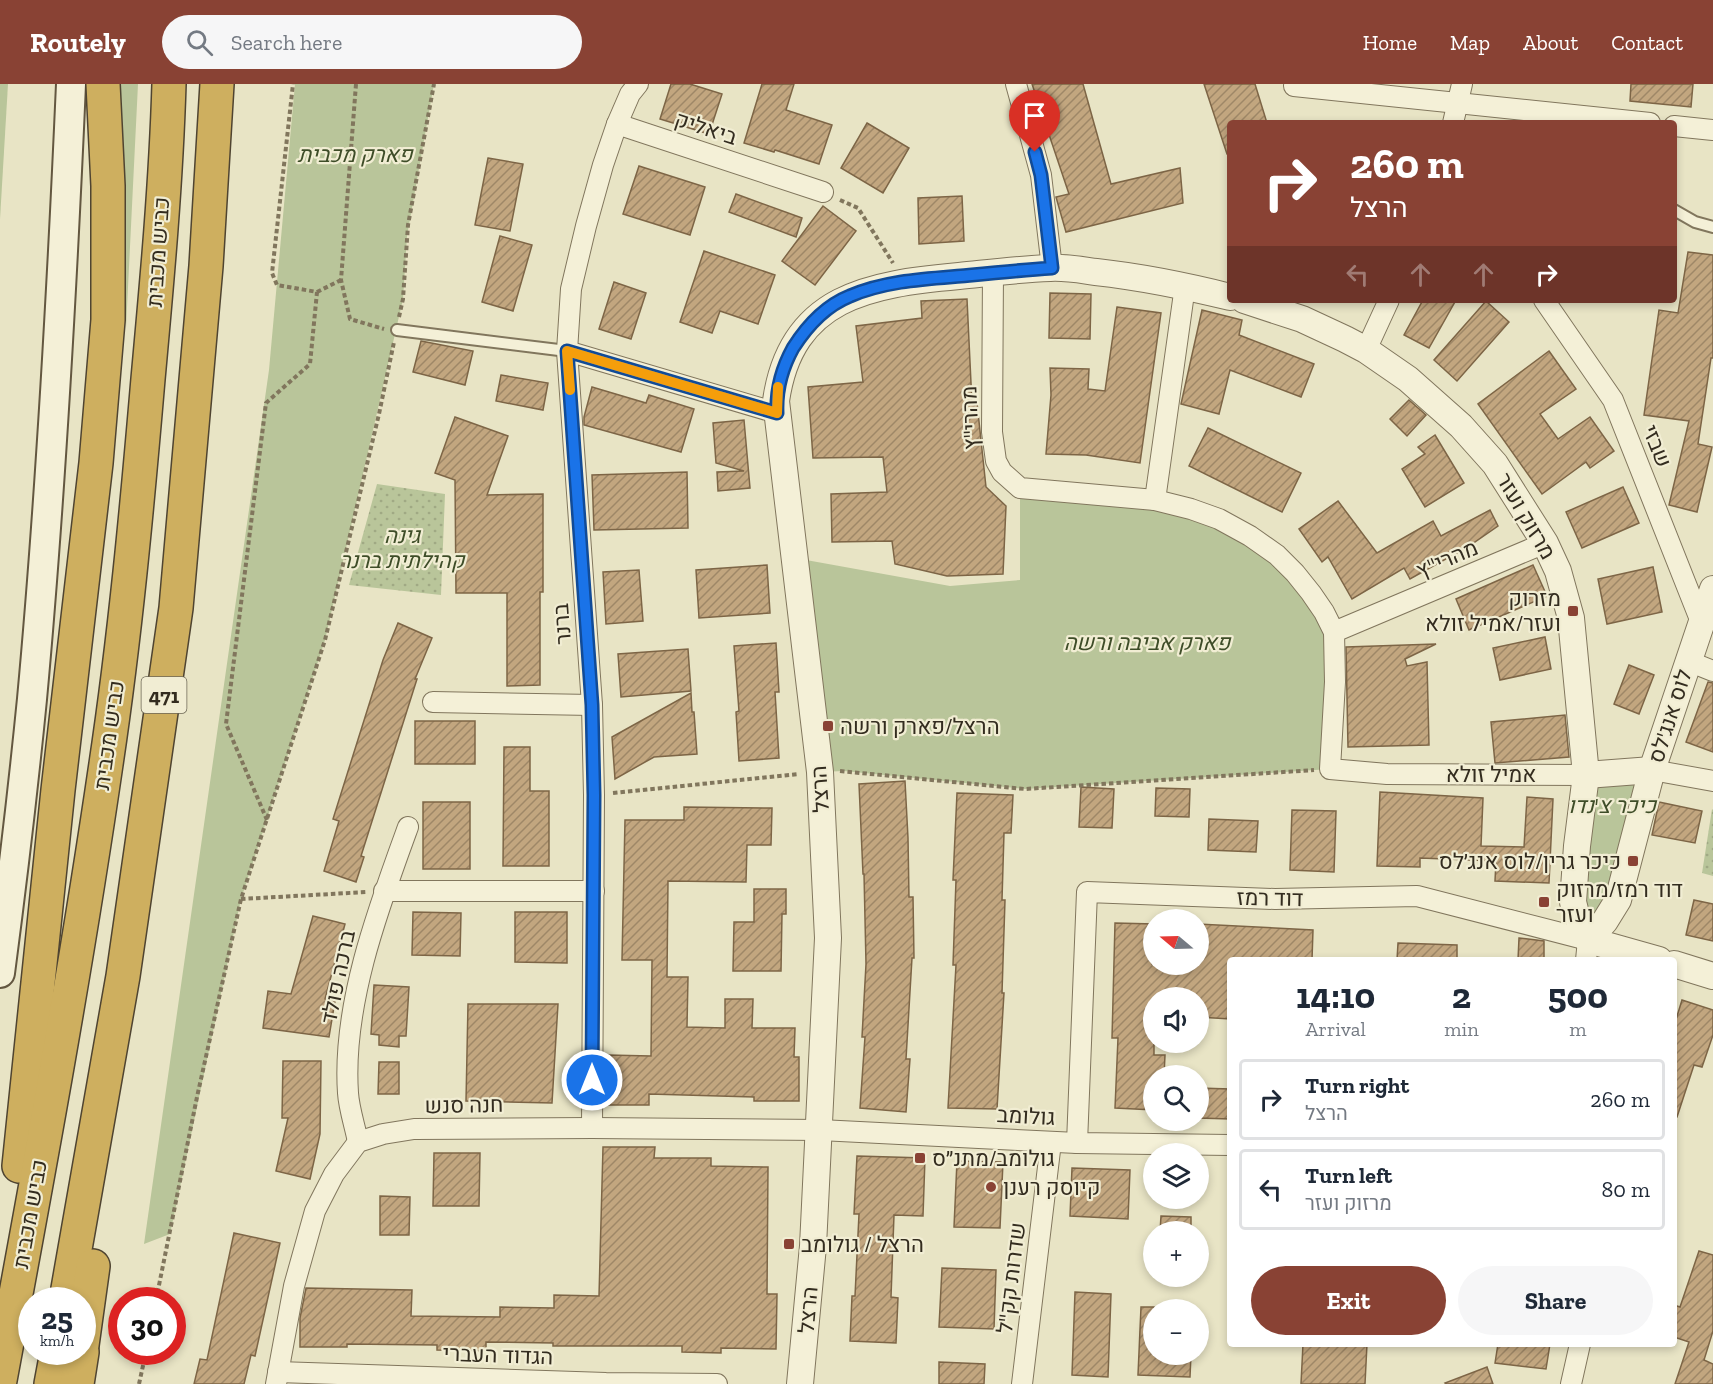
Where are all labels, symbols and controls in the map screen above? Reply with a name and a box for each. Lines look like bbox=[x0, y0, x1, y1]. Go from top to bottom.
search box bbox=[162, 15, 582, 69]
text: Routely bbox=[30, 26, 126, 59]
icon: search bbox=[183, 26, 216, 59]
text: Search here bbox=[231, 29, 342, 56]
text: Home bbox=[1363, 30, 1417, 55]
text: Map bbox=[1450, 30, 1490, 55]
text: About bbox=[1523, 30, 1578, 55]
text: Contact bbox=[1611, 30, 1683, 55]
pin bbox=[1009, 90, 1060, 152]
icon: arrive bbox=[1018, 99, 1051, 132]
street label: ביאליק bbox=[671, 105, 741, 151]
text: 260 m bbox=[1350, 138, 1464, 189]
park label: פארק מכבית bbox=[298, 141, 415, 168]
icon: right bbox=[1251, 144, 1329, 222]
text: הרצל bbox=[1350, 192, 1408, 224]
street label: כביש מכבית bbox=[141, 196, 175, 308]
icon: left bbox=[1341, 258, 1374, 291]
icon: ahead bbox=[1404, 258, 1437, 291]
icon: ahead bbox=[1467, 258, 1500, 291]
icon: right bbox=[1530, 258, 1563, 291]
street label: מהרי"ץ bbox=[955, 385, 985, 451]
street label: שבזי bbox=[1636, 421, 1678, 471]
street label: מרזוק ועזר bbox=[1490, 468, 1562, 564]
park label: גינה קהילתית ברנר bbox=[340, 522, 466, 574]
street label: מהרי"ץ bbox=[1412, 534, 1482, 584]
place label: מזרוק ועזר/אמיל זולא bbox=[1425, 585, 1561, 637]
street label: ברנר bbox=[547, 602, 577, 645]
marker: מזרוק ועזר/אמיל זולא bbox=[1566, 604, 1580, 618]
park label: פארק אביבה ורשה bbox=[1064, 629, 1233, 656]
street label: לוס אנג'לס bbox=[1642, 666, 1698, 766]
road number: 471 bbox=[142, 677, 186, 713]
street label: כביש מכבית bbox=[88, 679, 130, 791]
place label: הרצל/פארק ורשה bbox=[840, 713, 1000, 740]
marker: הרצל/פארק ורשה bbox=[821, 719, 835, 733]
street label: אמיל זולא bbox=[1446, 761, 1536, 788]
street label: הרצל bbox=[805, 765, 835, 813]
park label: כיכר צ'נדו bbox=[1568, 792, 1658, 819]
place label: כיכר גרין/לוס אנג׳לס bbox=[1439, 848, 1621, 875]
marker: כיכר גרין/לוס אנג׳לס bbox=[1626, 854, 1640, 868]
place label: דוד רמז/מרזוק ועזר bbox=[1556, 876, 1683, 928]
street label: דוד רמז bbox=[1236, 884, 1304, 912]
marker: דוד רמז/מרזוק ועזר bbox=[1537, 895, 1551, 909]
north arrow bbox=[1143, 909, 1209, 975]
map controls bbox=[1143, 909, 1209, 1365]
street label: ברכה פולד bbox=[315, 927, 361, 1026]
text: 14:10 bbox=[1296, 974, 1375, 1017]
text: 2 bbox=[1452, 974, 1471, 1017]
text: 500 bbox=[1548, 974, 1608, 1017]
button: sound bbox=[1143, 987, 1209, 1053]
text: Arrival bbox=[1306, 1017, 1366, 1041]
text: min bbox=[1444, 1017, 1479, 1041]
text: m bbox=[1569, 1017, 1586, 1041]
position arrow bbox=[560, 1048, 624, 1112]
button: search bbox=[1143, 1065, 1209, 1131]
text: Turn right bbox=[1305, 1072, 1409, 1099]
icon: right bbox=[1254, 1083, 1287, 1116]
text: 260 m bbox=[1590, 1086, 1650, 1113]
street label: חנה סנש bbox=[424, 1091, 504, 1119]
street label: גולומב bbox=[996, 1101, 1056, 1131]
text: הרצל bbox=[1305, 1101, 1348, 1125]
button: layers bbox=[1143, 1143, 1209, 1209]
place label: גולומב/מתנ״ס bbox=[932, 1145, 1055, 1172]
marker: גולומב/מתנ״ס bbox=[913, 1151, 927, 1165]
street label: כביש מכבית bbox=[7, 1157, 53, 1271]
text: Turn left bbox=[1305, 1162, 1392, 1189]
icon: left bbox=[1254, 1173, 1287, 1206]
place label: קיוסק רענן bbox=[1003, 1174, 1100, 1201]
text: 80 m bbox=[1602, 1176, 1650, 1203]
marker: קיוסק רענן bbox=[984, 1180, 998, 1194]
text: מרזוק ועזר bbox=[1305, 1191, 1392, 1215]
street label: שדרות קק"ל bbox=[991, 1221, 1031, 1335]
button: + bbox=[1143, 1221, 1209, 1287]
place label: הרצל / גולומב bbox=[801, 1231, 924, 1258]
marker: הרצל / גולומב bbox=[782, 1237, 796, 1251]
button: Exit bbox=[1251, 1266, 1446, 1335]
button: Share bbox=[1458, 1266, 1653, 1335]
street label: הרצל bbox=[793, 1285, 823, 1335]
speed limit sign: 30 bbox=[108, 1287, 186, 1365]
button: − bbox=[1143, 1299, 1209, 1365]
text: 25 bbox=[41, 1301, 73, 1337]
text: km/h bbox=[40, 1332, 74, 1350]
street label: הגדוד העברי bbox=[442, 1340, 554, 1370]

